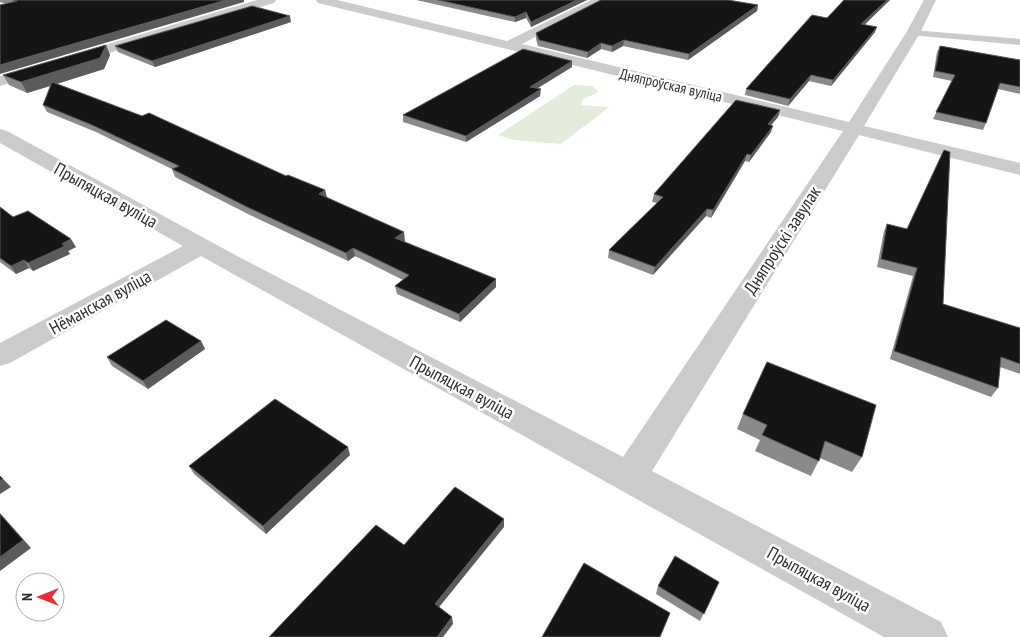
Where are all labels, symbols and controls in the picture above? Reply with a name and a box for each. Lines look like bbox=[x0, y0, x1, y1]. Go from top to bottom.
street label: Дняпроўская вуліца bbox=[618, 64, 724, 106]
street label: Прыпяцкая вуліца bbox=[50, 157, 162, 233]
street label: Дняпроўскі завулак bbox=[739, 182, 826, 298]
street label: Нёманская вуліца bbox=[45, 265, 155, 339]
street label: Прыпяцкая вуліца bbox=[406, 350, 518, 424]
street label: Прыпяцкая вуліца bbox=[763, 541, 875, 617]
north arrow bbox=[15, 572, 65, 622]
text: N bbox=[18, 593, 36, 601]

